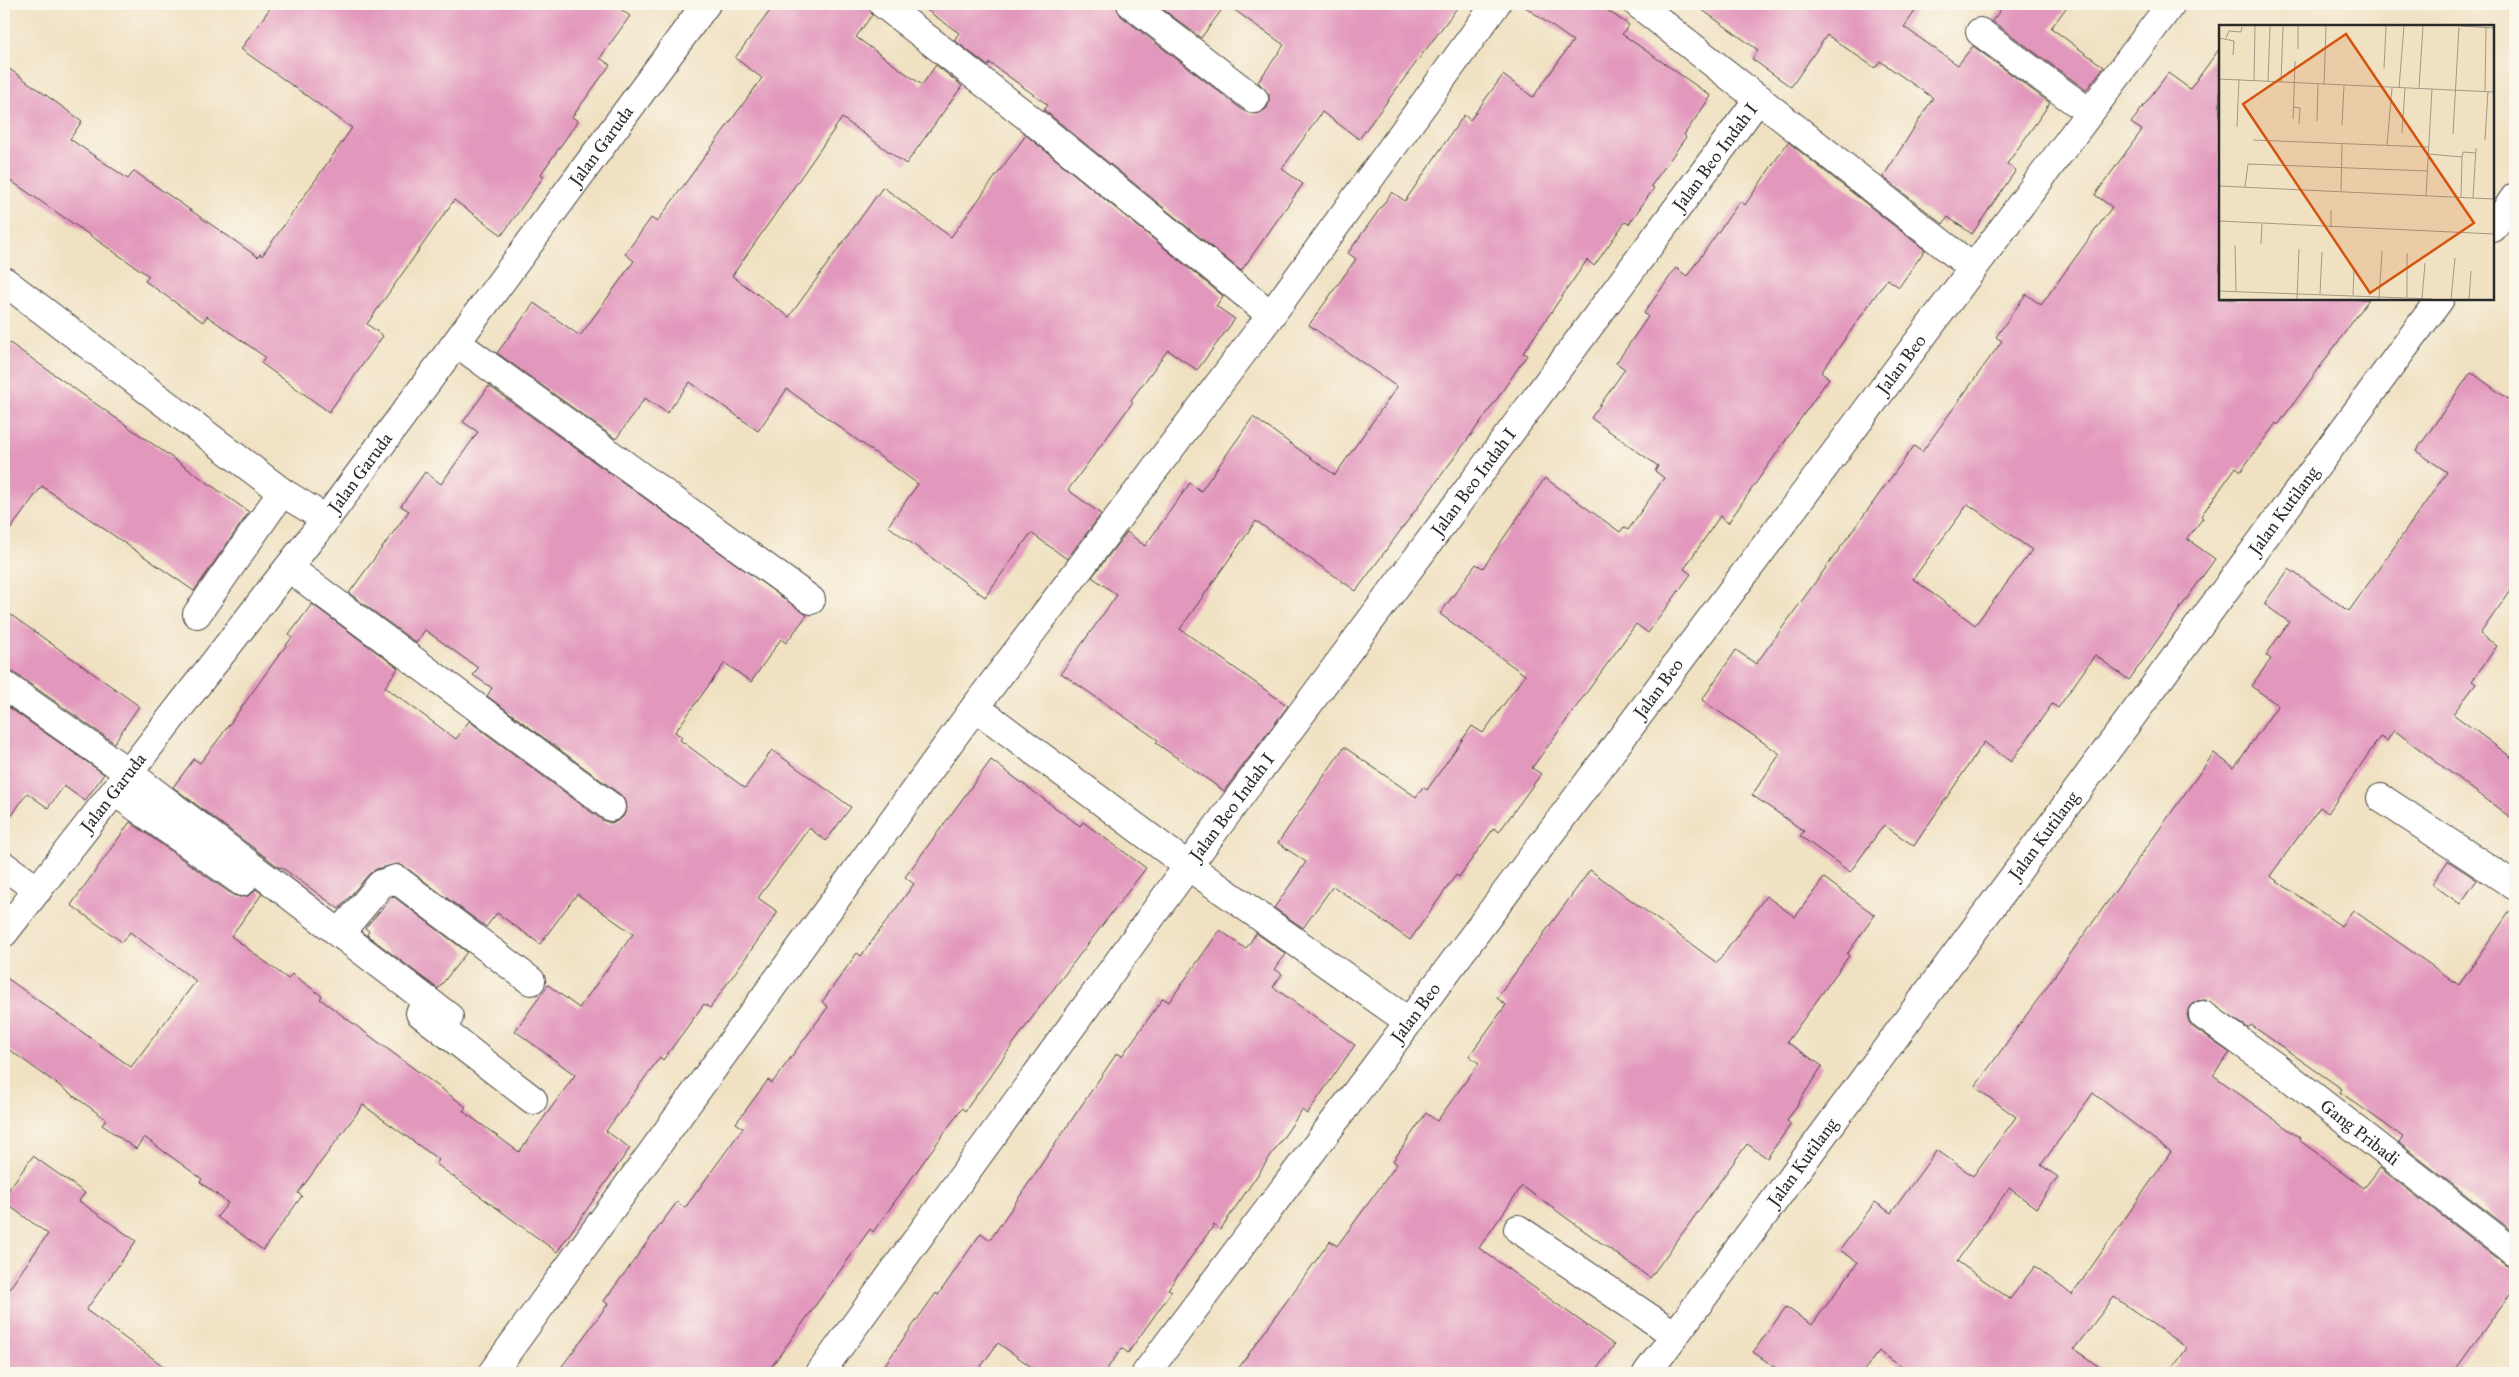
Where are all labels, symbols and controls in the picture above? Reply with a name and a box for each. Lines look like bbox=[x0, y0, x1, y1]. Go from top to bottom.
inset map bbox=[2219, 25, 2494, 300]
street label: Jalan Beo Indah I bbox=[1667, 98, 1763, 217]
street label: Jalan Garuda bbox=[563, 101, 638, 193]
street label: Jalan Beo bbox=[1870, 330, 1931, 401]
street label: Jalan Beo Indah I bbox=[1425, 423, 1521, 542]
street label: Jalan Garuda bbox=[322, 428, 397, 519]
street label: Jalan Kutilang bbox=[2243, 462, 2325, 561]
street label: Jalan Beo bbox=[1628, 654, 1688, 725]
street label: Jalan Garuda bbox=[74, 748, 151, 839]
street label: Jalan Beo Indah I bbox=[1183, 749, 1279, 867]
street label: Jalan Kutilang bbox=[2003, 787, 2085, 886]
street label: Jalan Beo bbox=[1385, 978, 1445, 1049]
street label: Gang Pribadi bbox=[2316, 1094, 2404, 1170]
street label: Jalan Kutilang bbox=[1762, 1113, 1844, 1213]

